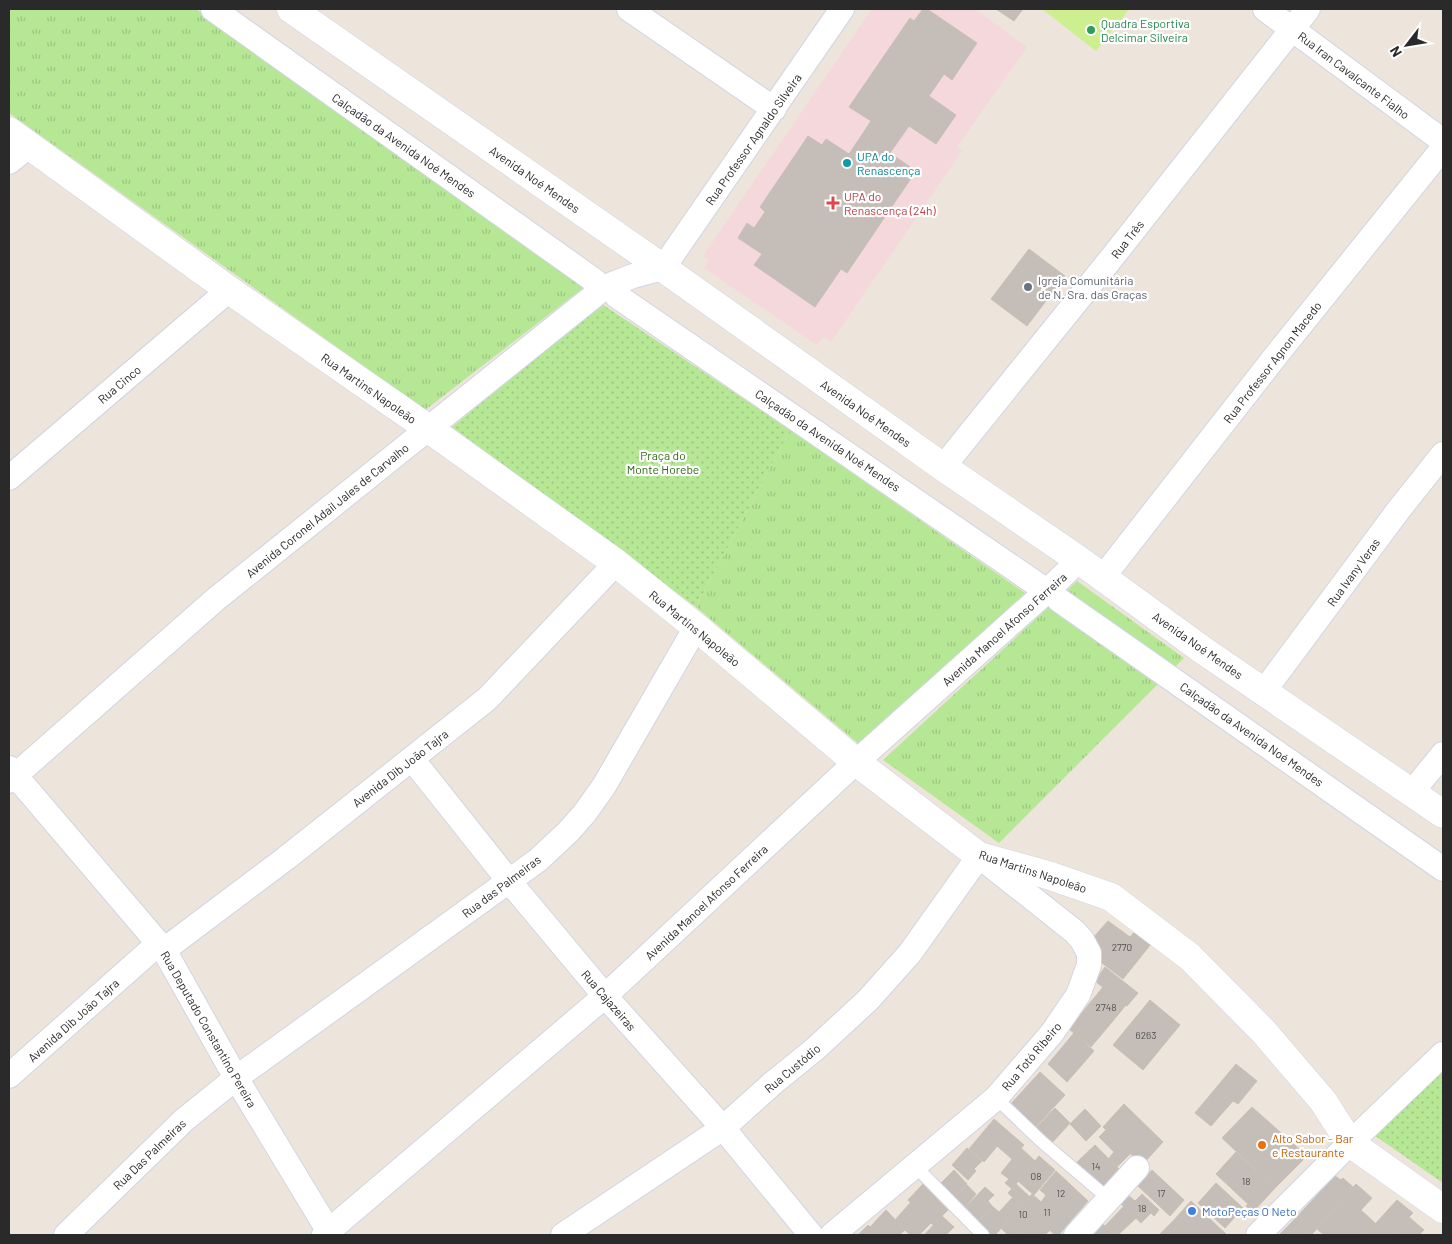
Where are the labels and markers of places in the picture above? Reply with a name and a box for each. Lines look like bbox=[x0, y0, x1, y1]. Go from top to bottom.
place label: Quadra Esportiva Delcimar Silveira bbox=[1101, 16, 1190, 44]
marker: Quadra Esportiva Delcimar Silveira bbox=[1085, 24, 1097, 36]
place label: UPA do Renascença bbox=[857, 149, 920, 177]
marker: UPA do Renascença bbox=[841, 157, 853, 169]
place label: UPA do Renascença (24h) bbox=[844, 189, 936, 217]
marker: UPA do Renascença (24h) bbox=[826, 196, 840, 210]
place label: Igreja Comunitária de N. Sra. das Graças bbox=[1038, 273, 1147, 301]
marker: Igreja Comunitária de N. Sra. das Graças bbox=[1022, 281, 1034, 293]
place label: Alto Sabor - Bar e Restaurante bbox=[1272, 1131, 1354, 1159]
marker: Alto Sabor - Bar e Restaurante bbox=[1256, 1139, 1268, 1151]
place label: MotoPeças O Neto bbox=[1202, 1204, 1297, 1218]
marker: MotoPeças O Neto bbox=[1186, 1205, 1198, 1217]

